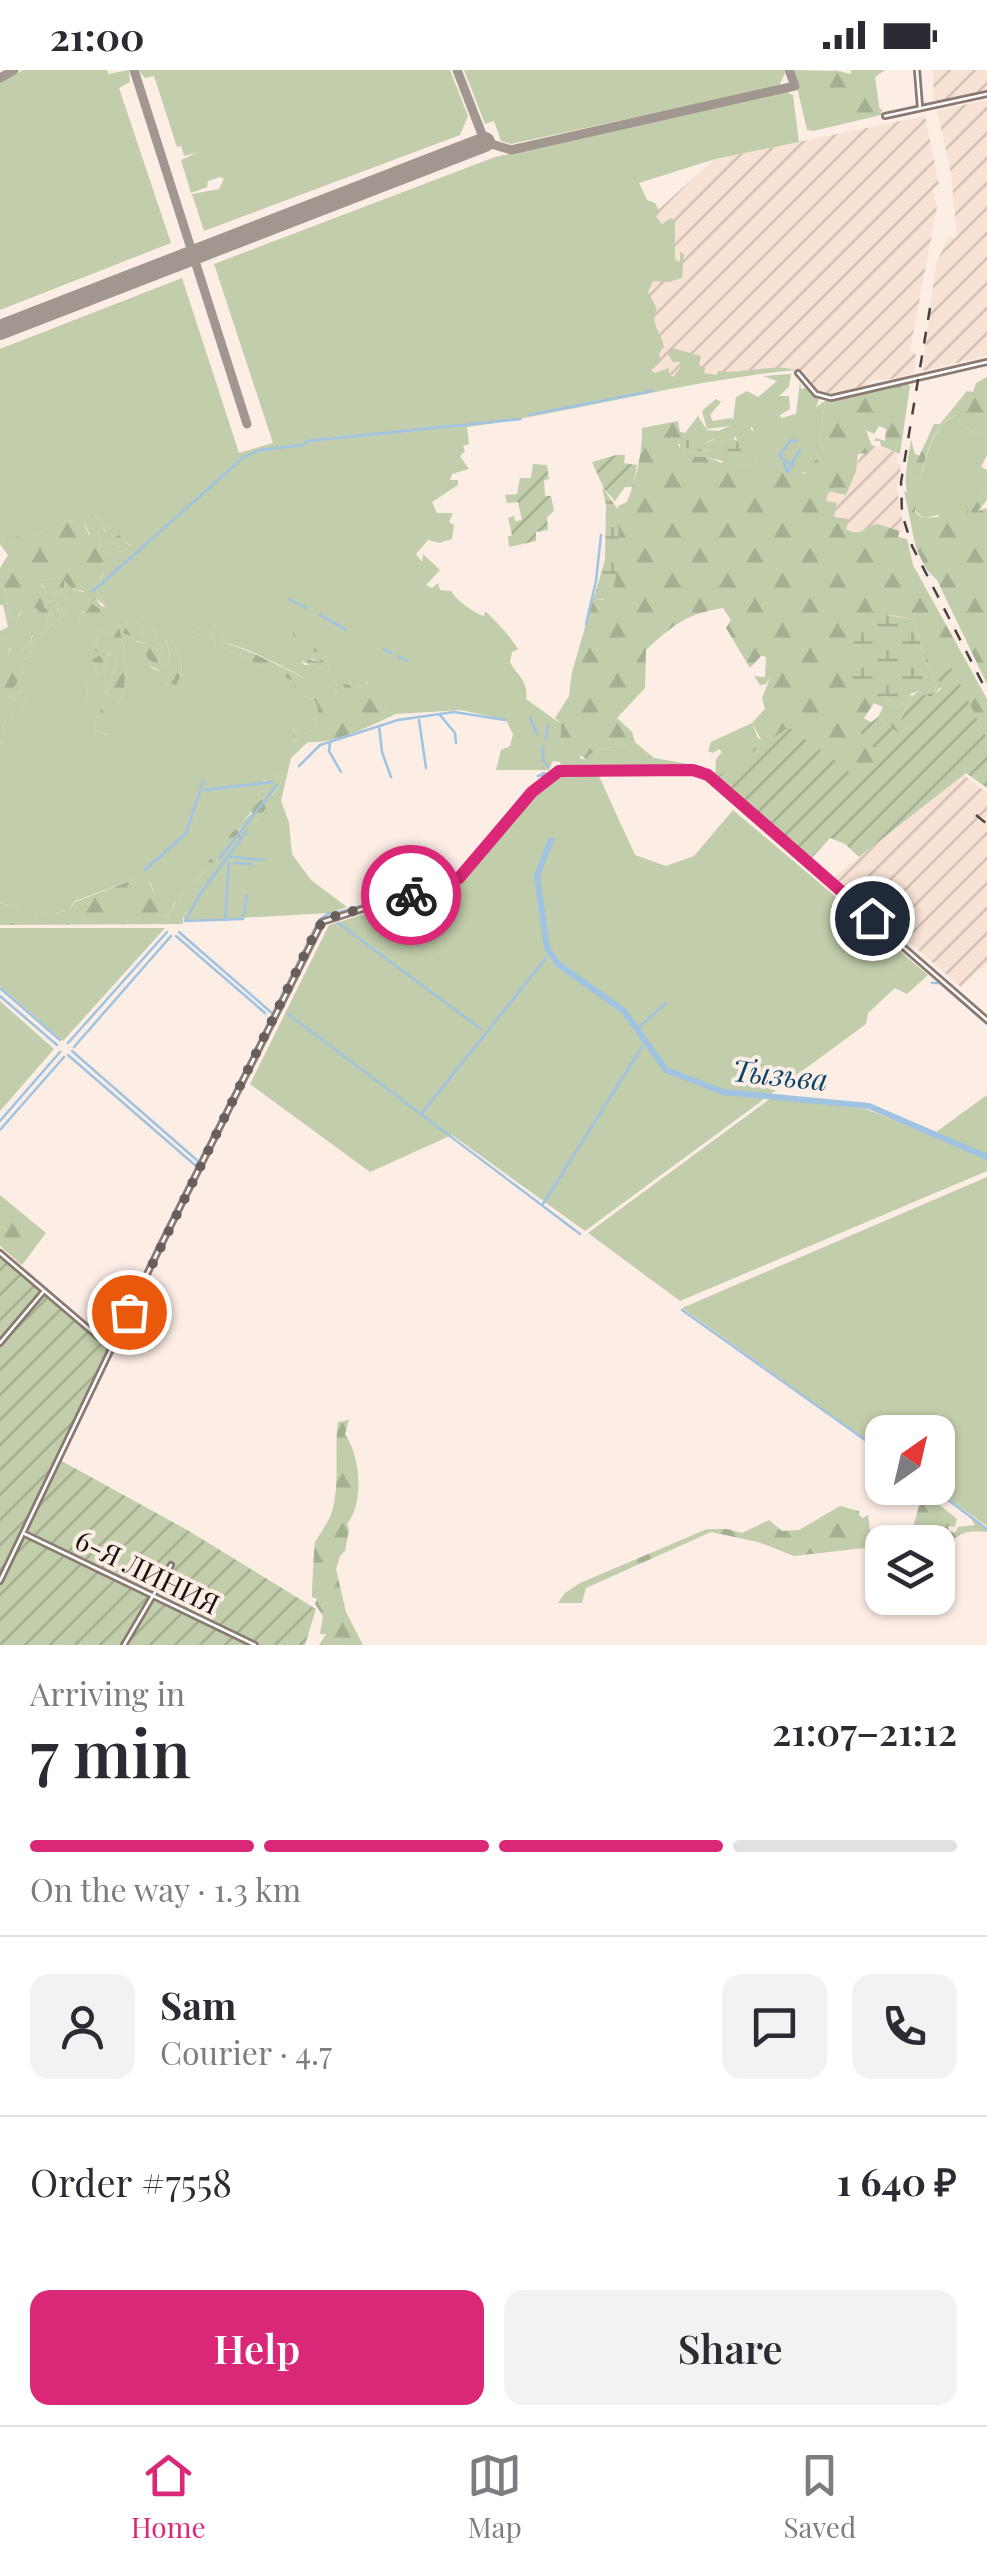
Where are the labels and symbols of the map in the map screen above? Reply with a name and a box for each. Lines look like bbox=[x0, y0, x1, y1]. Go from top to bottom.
courier bbox=[361, 845, 461, 945]
pin bbox=[830, 876, 915, 961]
water label: Тызьва bbox=[730, 1049, 830, 1099]
pin bbox=[87, 1270, 172, 1355]
north arrow bbox=[865, 1415, 955, 1505]
street label: 6-Я ЛИНИЯ bbox=[70, 1520, 226, 1622]

